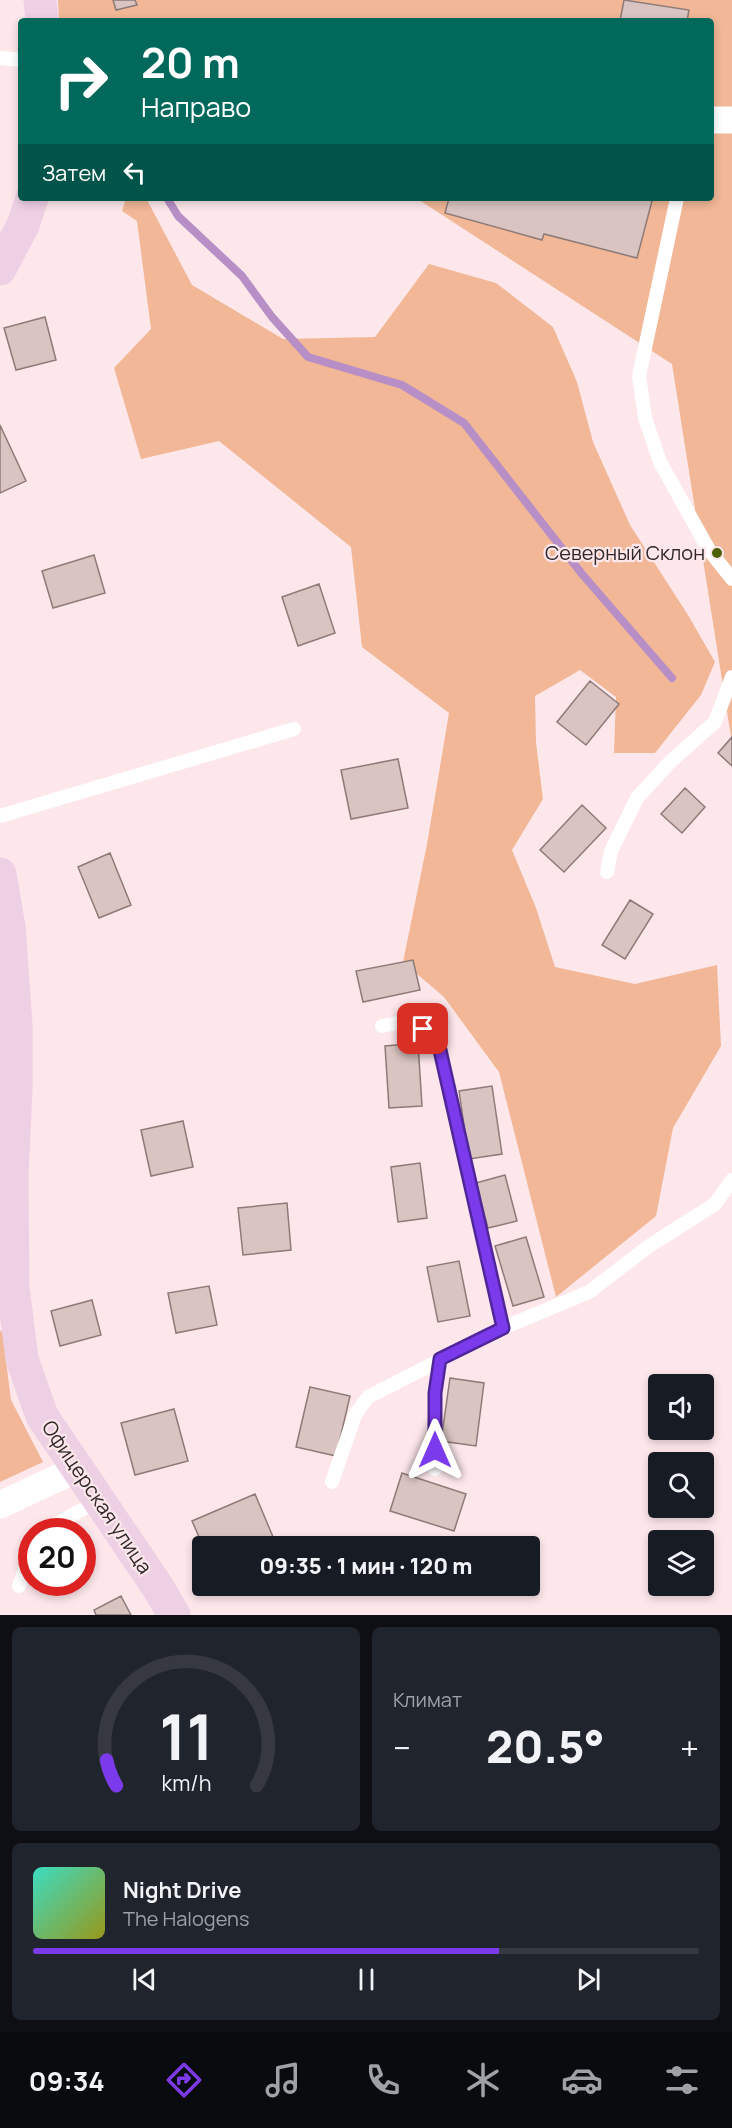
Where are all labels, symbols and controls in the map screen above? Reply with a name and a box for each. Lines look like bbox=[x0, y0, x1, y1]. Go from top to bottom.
text: 20 m bbox=[141, 33, 240, 91]
icon: right bbox=[42, 42, 120, 120]
text: Направо bbox=[141, 88, 251, 125]
icon: left bbox=[118, 156, 151, 189]
text: Затем bbox=[42, 158, 106, 188]
place label: Северный Склон bbox=[545, 539, 705, 566]
marker: Северный Склон bbox=[710, 546, 724, 560]
pin bbox=[397, 1003, 448, 1054]
icon: arrive bbox=[406, 1012, 439, 1045]
map controls bbox=[648, 1374, 714, 1596]
button: sound bbox=[648, 1374, 714, 1440]
street label: Офицерская улица bbox=[36, 1415, 159, 1579]
position arrow bbox=[403, 1418, 467, 1482]
button: search bbox=[648, 1452, 714, 1518]
speed limit sign: 20 bbox=[18, 1518, 96, 1596]
button: layers bbox=[648, 1530, 714, 1596]
text: 09:35 · 1 мин · 120 m bbox=[259, 1551, 473, 1581]
text: Климат bbox=[393, 1686, 462, 1713]
text: 11 bbox=[159, 1693, 213, 1779]
text: 20.5° bbox=[486, 1715, 605, 1777]
text: − bbox=[393, 1725, 411, 1770]
text: + bbox=[680, 1725, 699, 1770]
text: km/h bbox=[161, 1768, 211, 1797]
text: Night Drive bbox=[123, 1875, 242, 1905]
text: The Halogens bbox=[123, 1905, 249, 1932]
icon: previous bbox=[128, 1963, 161, 1996]
icon: pause bbox=[350, 1963, 383, 1996]
icon: next bbox=[572, 1963, 605, 1996]
icon: directions bbox=[163, 2059, 205, 2101]
icon: music bbox=[262, 2059, 304, 2101]
icon: phone bbox=[362, 2059, 404, 2101]
icon: climate bbox=[462, 2059, 504, 2101]
icon: car bbox=[561, 2059, 603, 2101]
icon: filters bbox=[661, 2059, 703, 2101]
text: 09:34 bbox=[29, 2062, 105, 2099]

